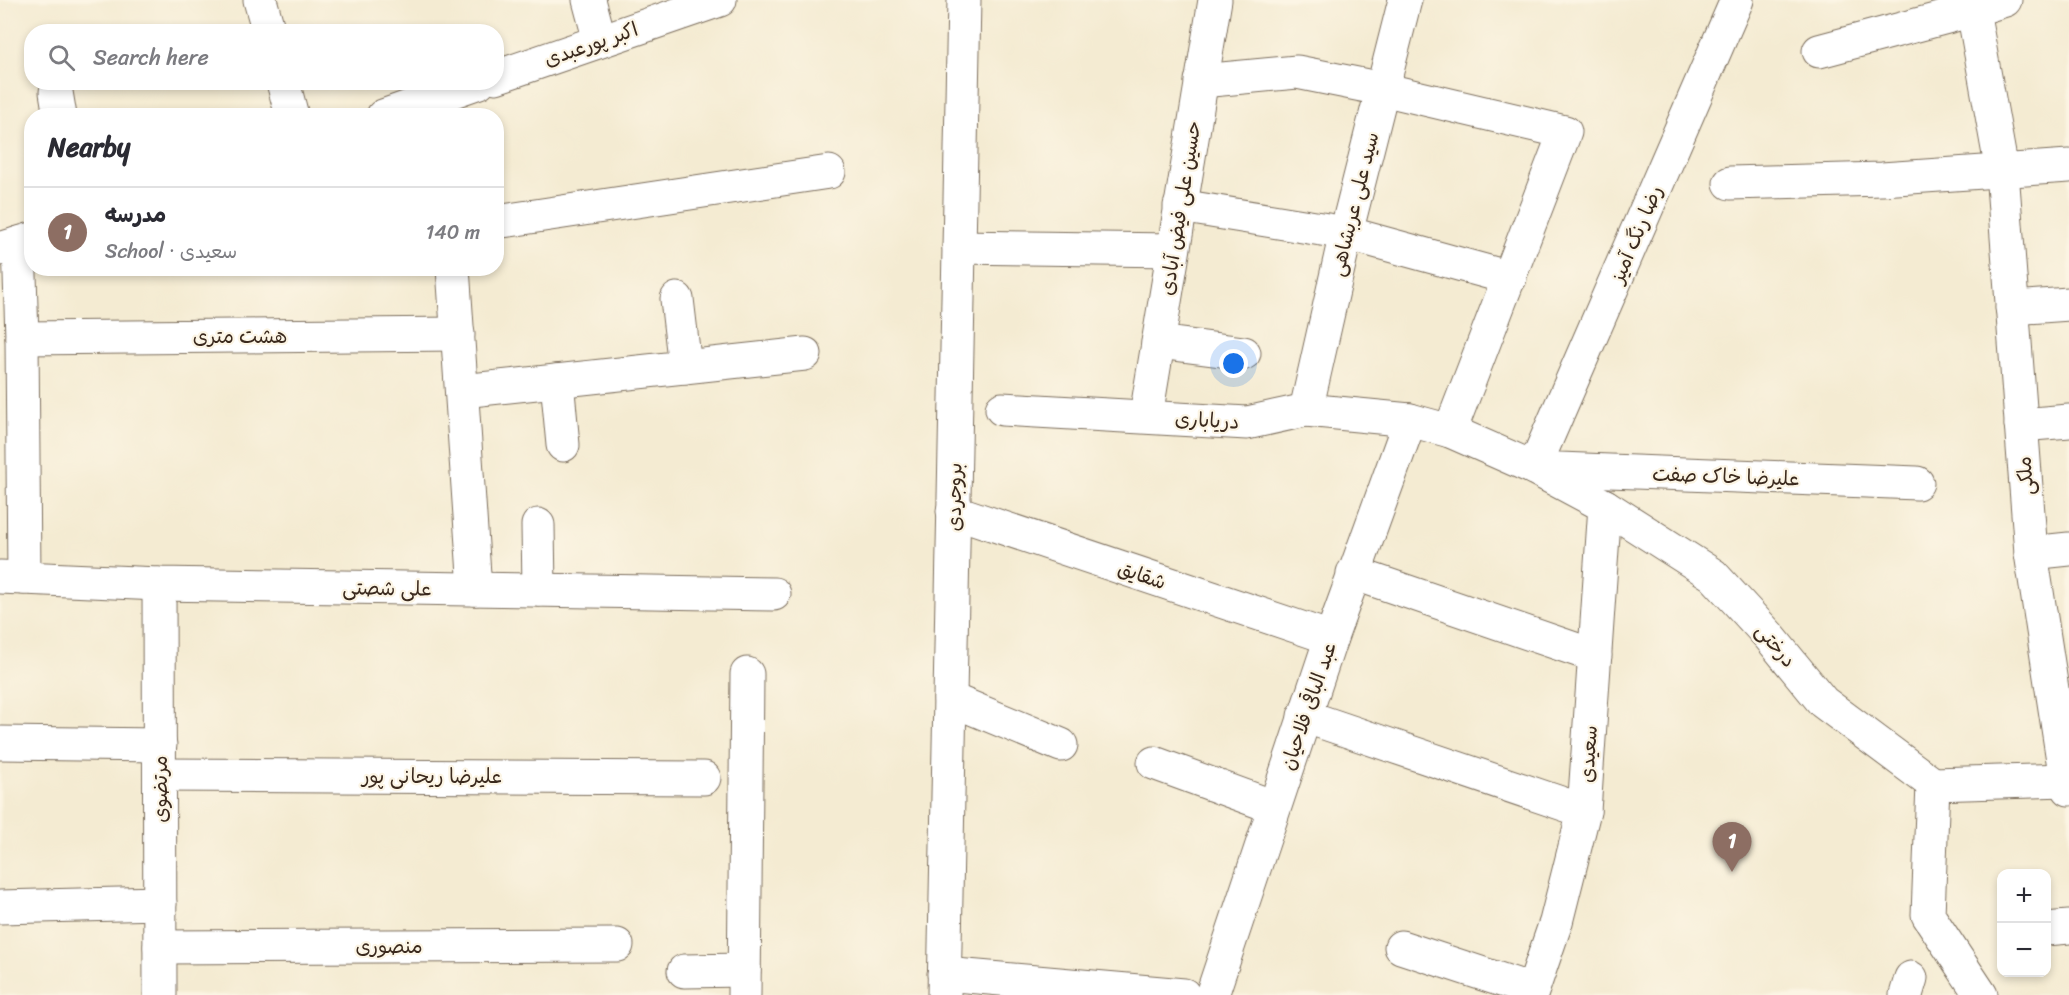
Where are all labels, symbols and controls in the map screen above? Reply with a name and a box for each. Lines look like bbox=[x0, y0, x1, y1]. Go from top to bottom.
street label: اکبر پورعبدی bbox=[539, 12, 643, 77]
search box bbox=[24, 24, 504, 90]
text: Search here bbox=[93, 38, 209, 77]
icon: search bbox=[45, 41, 78, 74]
street label: حسین علی فیض آبادی bbox=[1149, 118, 1212, 298]
text: Nearby bbox=[48, 124, 130, 170]
street label: سید علی عربشاهی bbox=[1320, 128, 1389, 280]
street label: رضا رنگ آمیز bbox=[1599, 180, 1673, 291]
text: مدرسه bbox=[105, 195, 166, 234]
text: 1 bbox=[63, 215, 72, 250]
text: 140 m bbox=[426, 215, 480, 250]
text: School · سعیدی bbox=[105, 234, 237, 269]
street label: هشت متری bbox=[193, 319, 287, 354]
your location bbox=[1219, 349, 1248, 378]
street label: دریاباری bbox=[1174, 401, 1240, 440]
street label: ملکی bbox=[2006, 455, 2045, 497]
street label: علیرضا خاک صفت bbox=[1652, 456, 1800, 497]
street label: بروجردی bbox=[936, 462, 973, 532]
street label: شقایق bbox=[1113, 551, 1171, 600]
street label: علی شصتی bbox=[342, 570, 432, 607]
street label: درختی bbox=[1746, 615, 1805, 676]
street label: عبد الباقی فلاحیان bbox=[1270, 637, 1347, 775]
street label: سعیدی bbox=[1569, 724, 1608, 784]
street label: مرتضوی bbox=[143, 755, 178, 823]
street label: علیرضا ریحانی پور bbox=[360, 759, 502, 794]
pin: 1 bbox=[1712, 822, 1752, 872]
map controls bbox=[1997, 869, 2051, 977]
button: + bbox=[1997, 869, 2051, 923]
button: − bbox=[1997, 923, 2051, 977]
street label: منصوری bbox=[355, 929, 423, 964]

